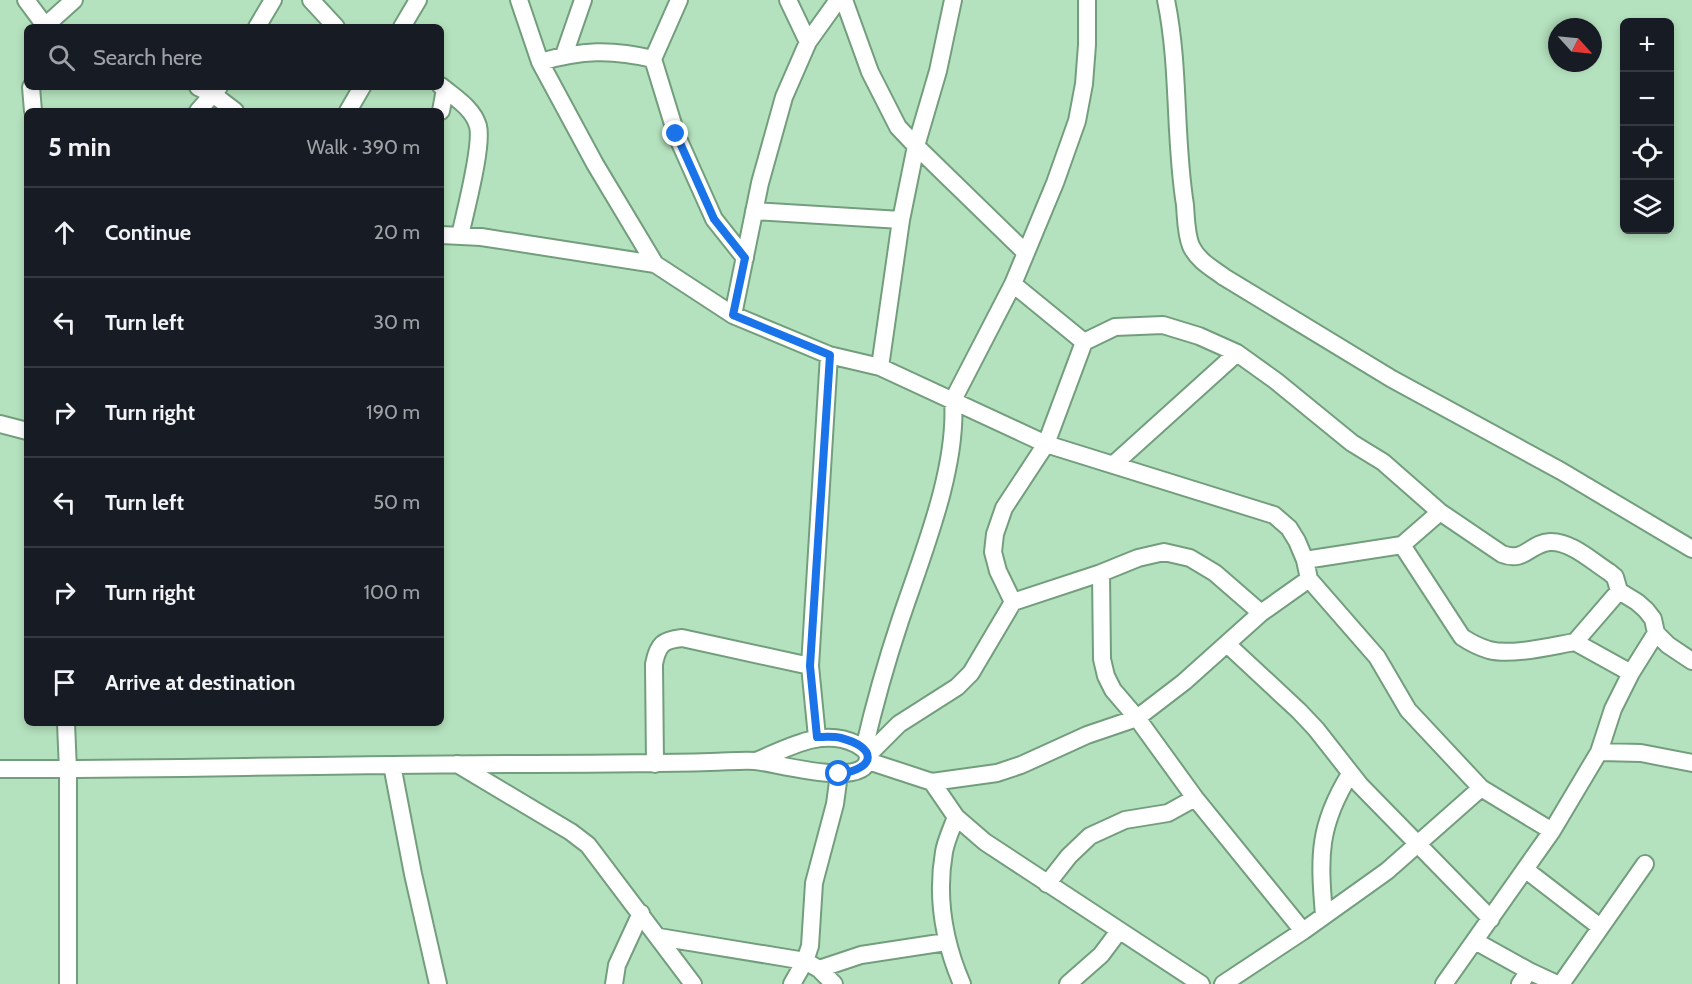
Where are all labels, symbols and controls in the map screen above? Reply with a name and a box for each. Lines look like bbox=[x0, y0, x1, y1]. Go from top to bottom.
north arrow bbox=[1548, 18, 1602, 72]
map controls bbox=[1620, 18, 1674, 234]
button: + bbox=[1620, 18, 1674, 72]
search box bbox=[24, 24, 444, 90]
icon: search bbox=[45, 41, 78, 74]
text: Search here bbox=[93, 44, 202, 71]
button: − bbox=[1620, 72, 1674, 126]
route end bbox=[662, 120, 688, 146]
button: locate bbox=[1620, 126, 1674, 180]
text: 5 min bbox=[48, 131, 111, 163]
text: Walk · 390 m bbox=[307, 135, 420, 159]
button: layers bbox=[1620, 180, 1674, 234]
icon: ahead bbox=[48, 216, 81, 249]
text: Continue bbox=[105, 219, 191, 246]
text: 20 m bbox=[374, 220, 420, 244]
icon: left bbox=[48, 306, 81, 339]
text: Turn left bbox=[105, 309, 184, 336]
text: 30 m bbox=[373, 310, 420, 334]
icon: right bbox=[48, 396, 81, 429]
text: Turn right bbox=[105, 399, 195, 426]
text: 190 m bbox=[366, 400, 420, 424]
icon: left bbox=[48, 486, 81, 519]
text: Turn left bbox=[105, 489, 184, 516]
text: 50 m bbox=[373, 490, 420, 514]
icon: right bbox=[48, 576, 81, 609]
text: Turn right bbox=[105, 579, 195, 606]
text: 100 m bbox=[364, 580, 420, 604]
icon: arrive bbox=[48, 666, 81, 699]
text: Arrive at destination bbox=[105, 669, 295, 696]
route start bbox=[825, 760, 851, 786]

